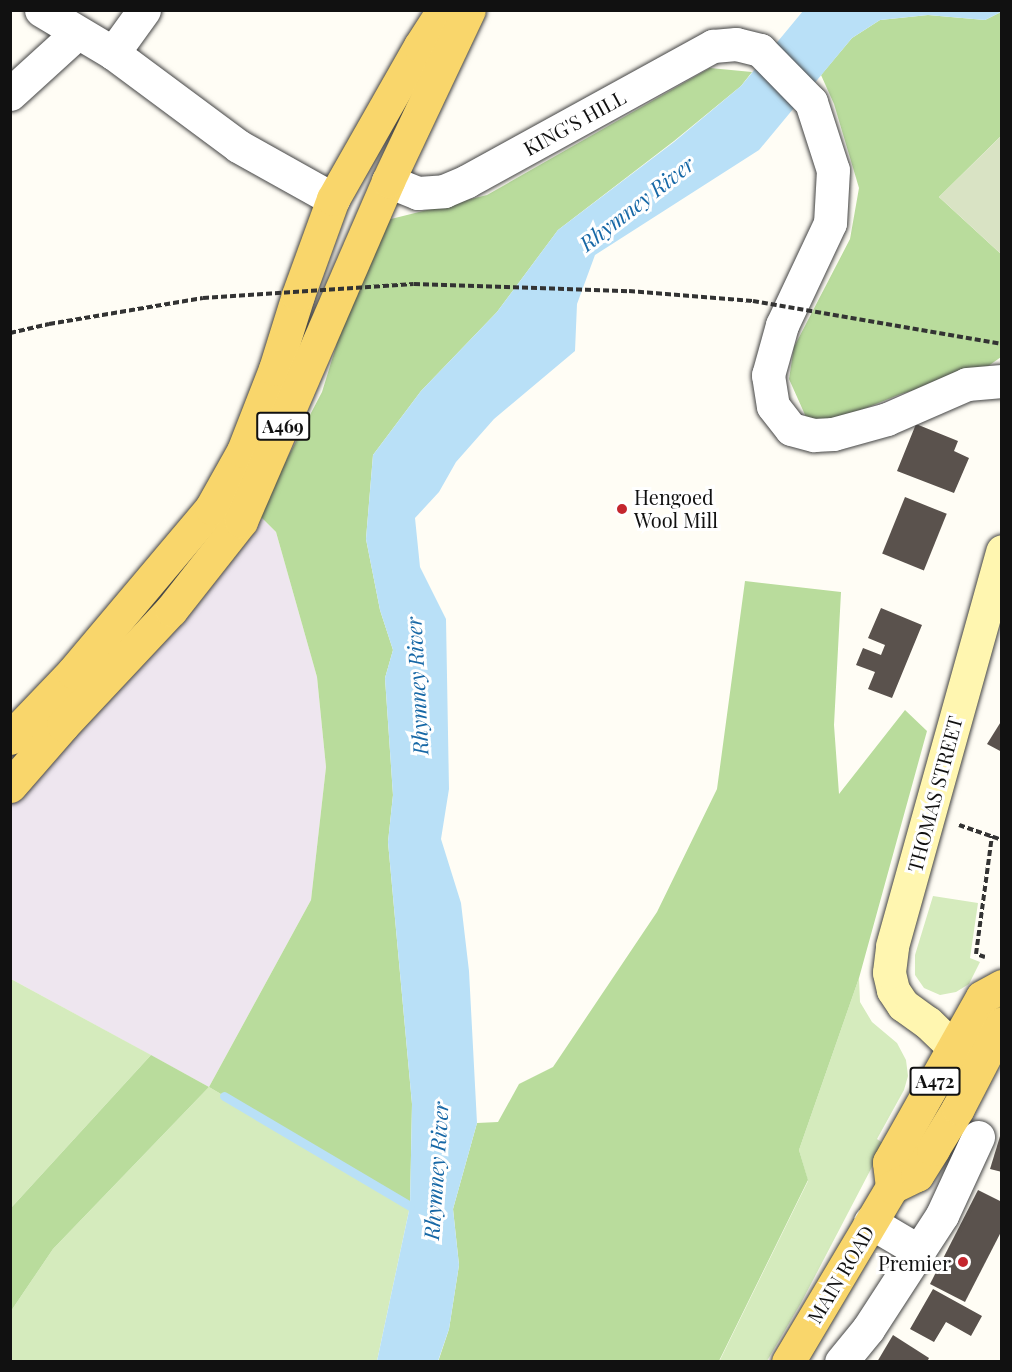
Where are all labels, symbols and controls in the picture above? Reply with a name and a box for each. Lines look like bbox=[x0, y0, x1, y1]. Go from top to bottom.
street label: KING'S HILL bbox=[519, 84, 629, 160]
water label: Rhymney River bbox=[574, 150, 698, 256]
road number: A469 bbox=[256, 411, 310, 441]
place label: Hengoed Wool Mill bbox=[634, 485, 718, 532]
marker: Hengoed Wool Mill bbox=[615, 502, 629, 516]
water label: Rhymney River bbox=[400, 616, 432, 756]
street label: THOMAS STREET bbox=[902, 713, 966, 875]
road number: A472 bbox=[910, 1066, 960, 1096]
water label: Rhymney River bbox=[418, 1101, 452, 1241]
street label: MAIN ROAD bbox=[801, 1221, 879, 1327]
place label: Premier bbox=[878, 1250, 951, 1274]
marker: Premier bbox=[956, 1255, 970, 1269]

